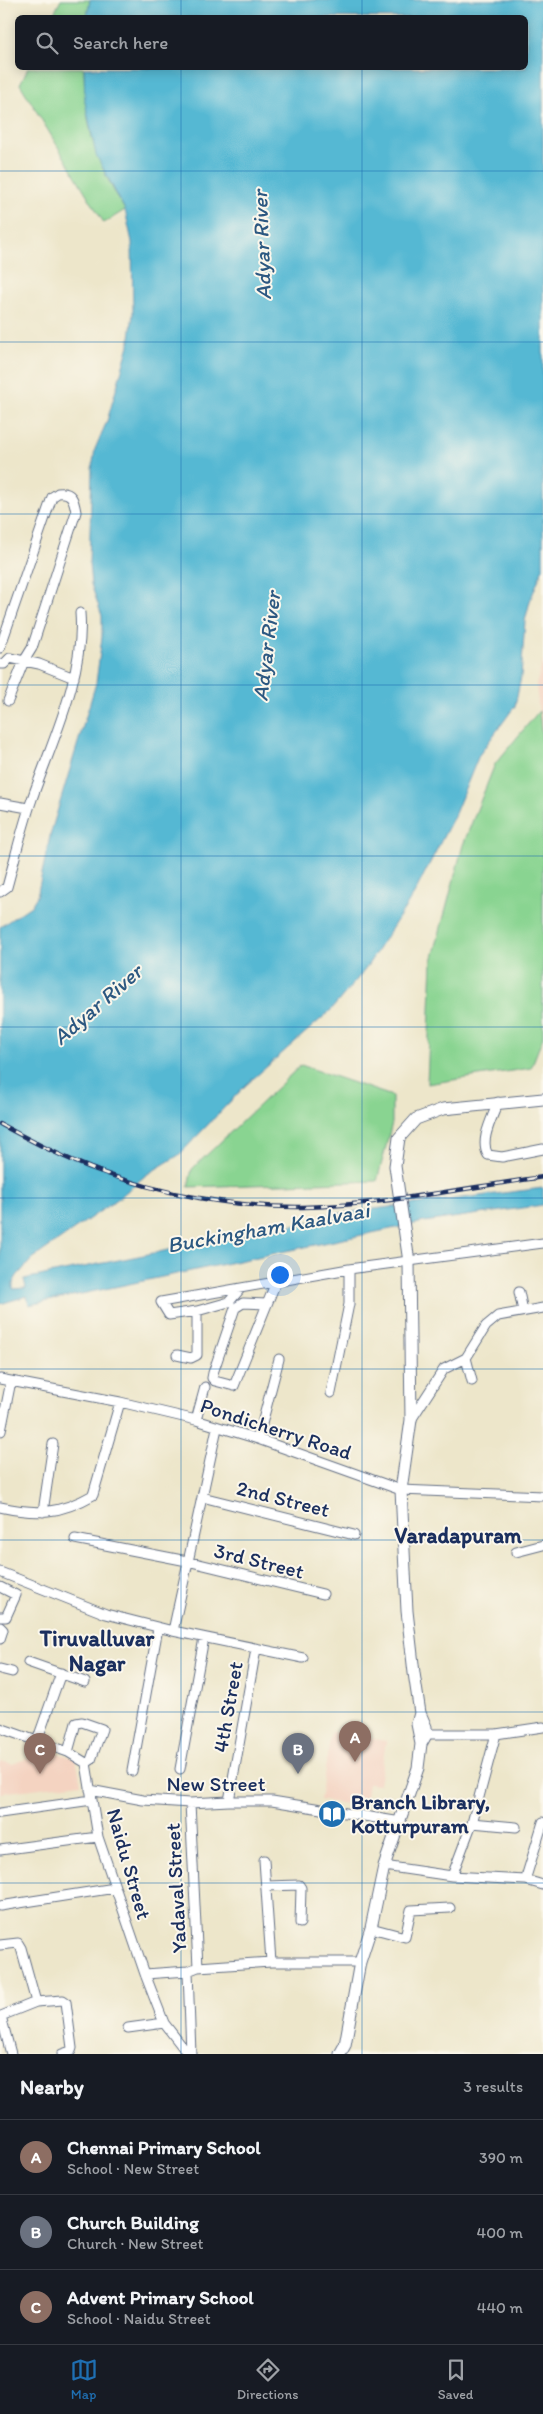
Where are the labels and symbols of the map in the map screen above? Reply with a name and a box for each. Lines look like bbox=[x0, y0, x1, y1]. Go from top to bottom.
water label: Adyar River bbox=[246, 187, 277, 300]
water label: Adyar River bbox=[246, 587, 287, 702]
water label: Adyar River bbox=[47, 956, 150, 1051]
water label: Buckingham Kaalvaai bbox=[165, 1196, 374, 1259]
your location bbox=[267, 1262, 293, 1288]
street label: Pondicherry Road bbox=[197, 1392, 355, 1465]
street label: 2nd Street bbox=[234, 1475, 332, 1522]
district label: Varadapuram bbox=[394, 1522, 522, 1549]
street label: 3rd Street bbox=[212, 1537, 307, 1584]
district label: Tiruvalluvar Nagar bbox=[39, 1625, 156, 1677]
street label: 4th Street bbox=[207, 1659, 248, 1754]
pin: A bbox=[339, 1721, 371, 1762]
pin: C bbox=[24, 1733, 56, 1774]
pin: B bbox=[282, 1733, 314, 1774]
street label: New Street bbox=[166, 1771, 266, 1796]
place label: Branch Library, Kotturpuram bbox=[351, 1789, 490, 1839]
library icon: Branch Library, Kotturpuram bbox=[317, 1799, 347, 1829]
street label: Naidu Street bbox=[102, 1805, 157, 1922]
street label: Yadaval Street bbox=[160, 1822, 191, 1954]

